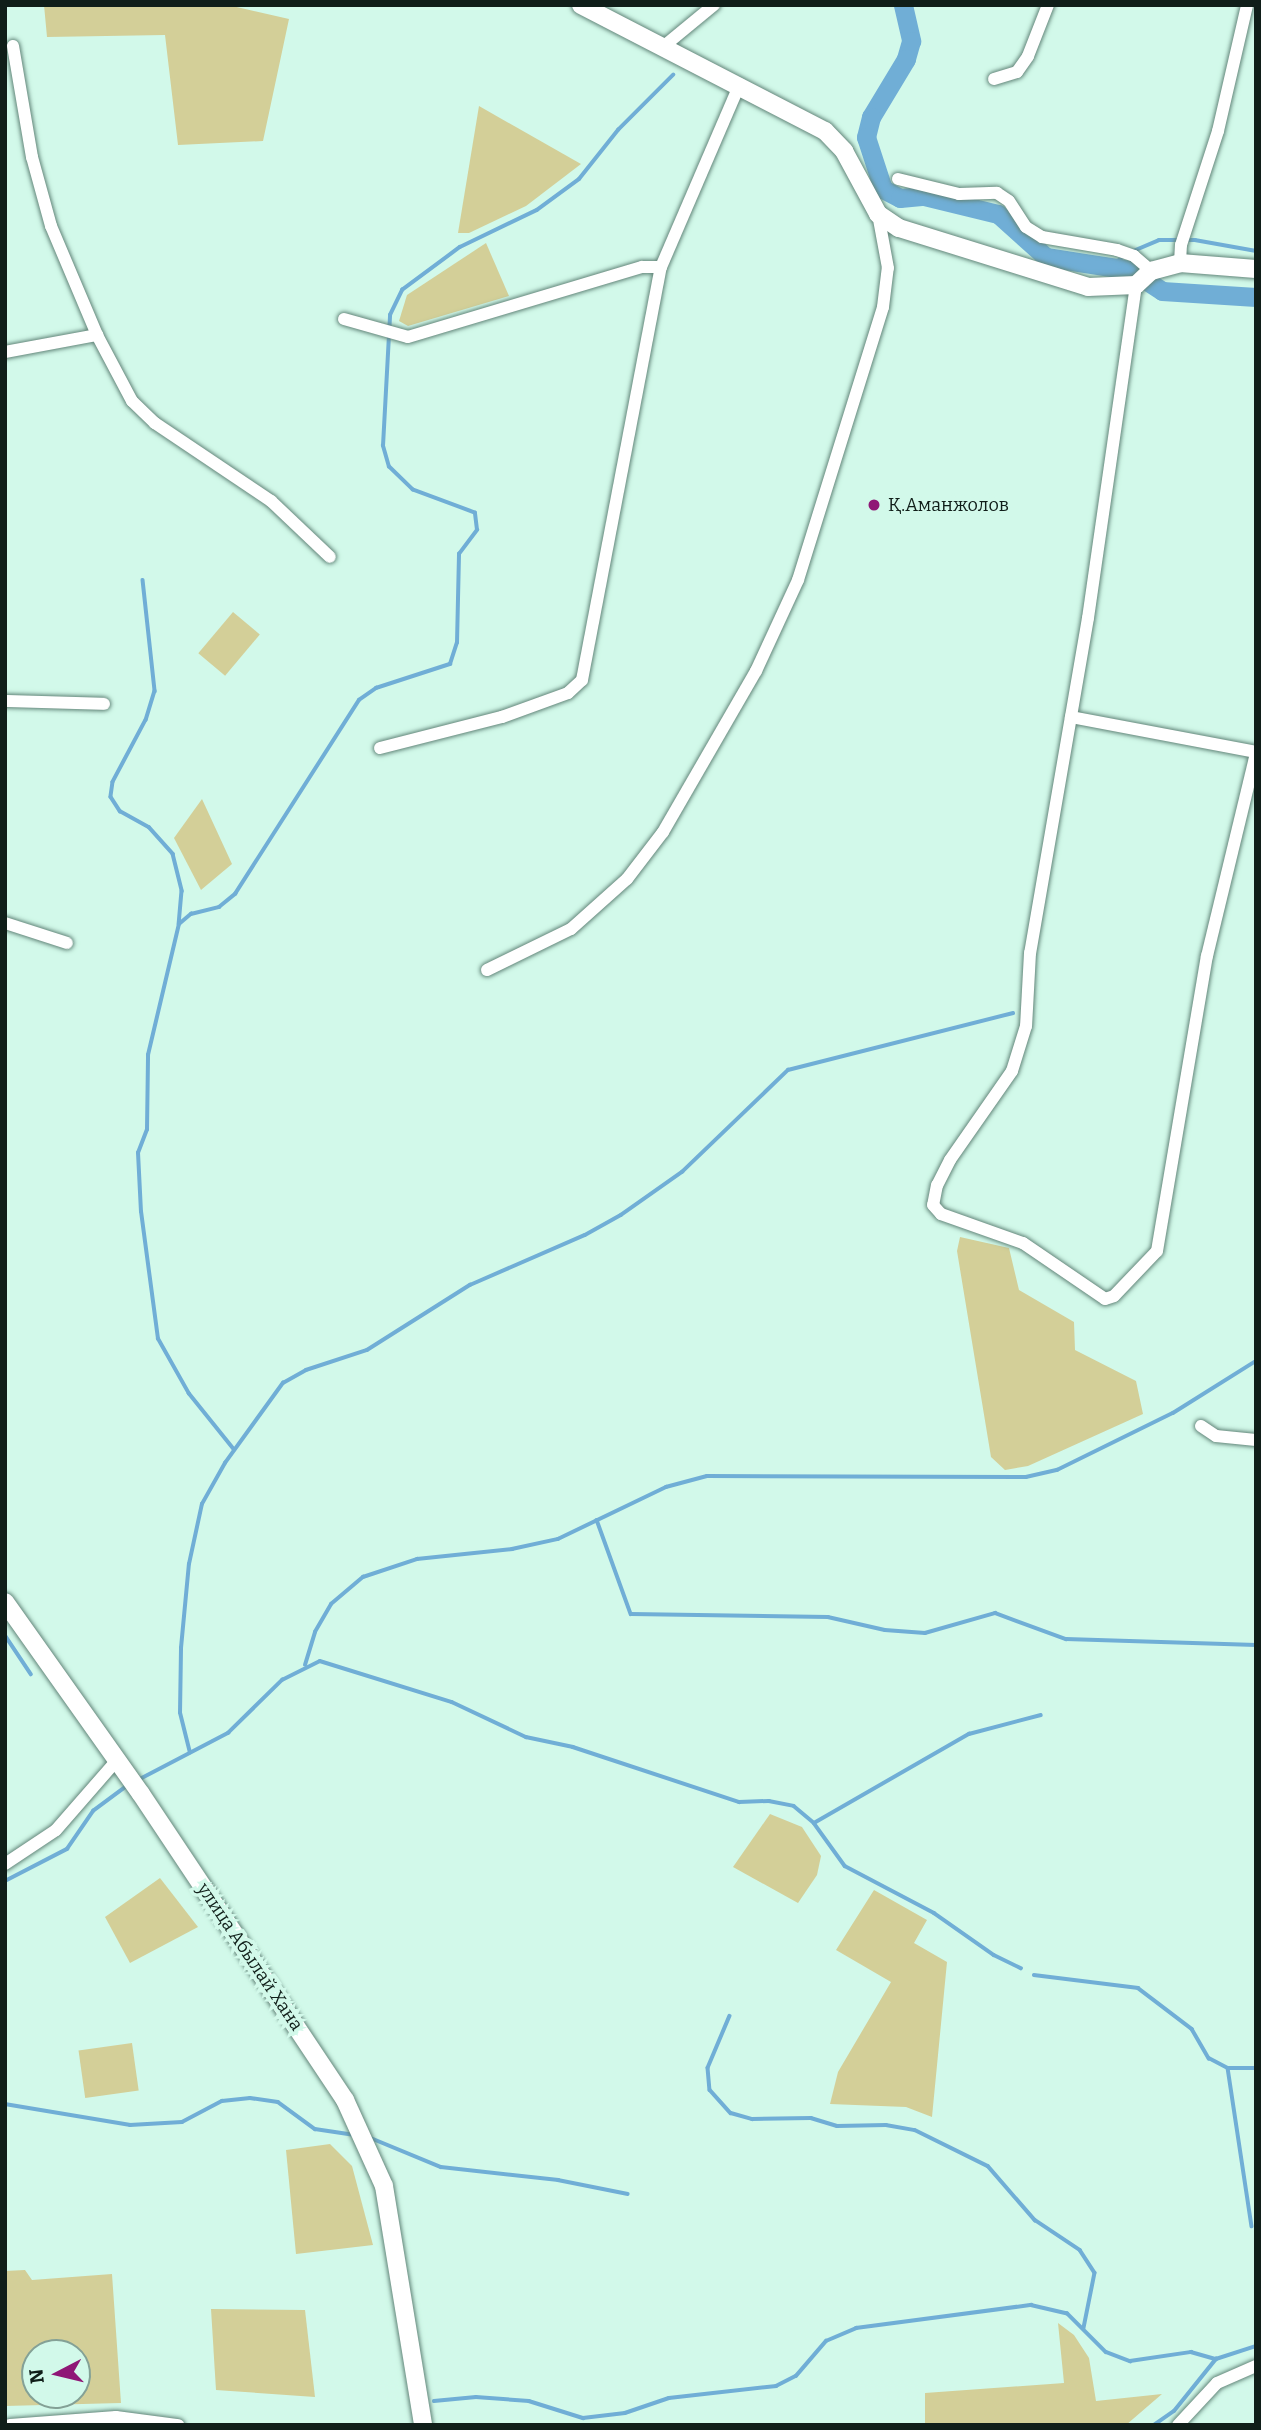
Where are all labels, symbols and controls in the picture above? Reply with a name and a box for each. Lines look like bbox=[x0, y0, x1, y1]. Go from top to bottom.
place label: Қ.Аманжолов bbox=[888, 494, 1009, 516]
marker: Қ.Аманжолов bbox=[866, 497, 882, 513]
street label: улица Абылай Хана bbox=[193, 1879, 307, 2035]
north arrow bbox=[21, 2339, 91, 2409]
text: N bbox=[24, 2368, 49, 2385]

